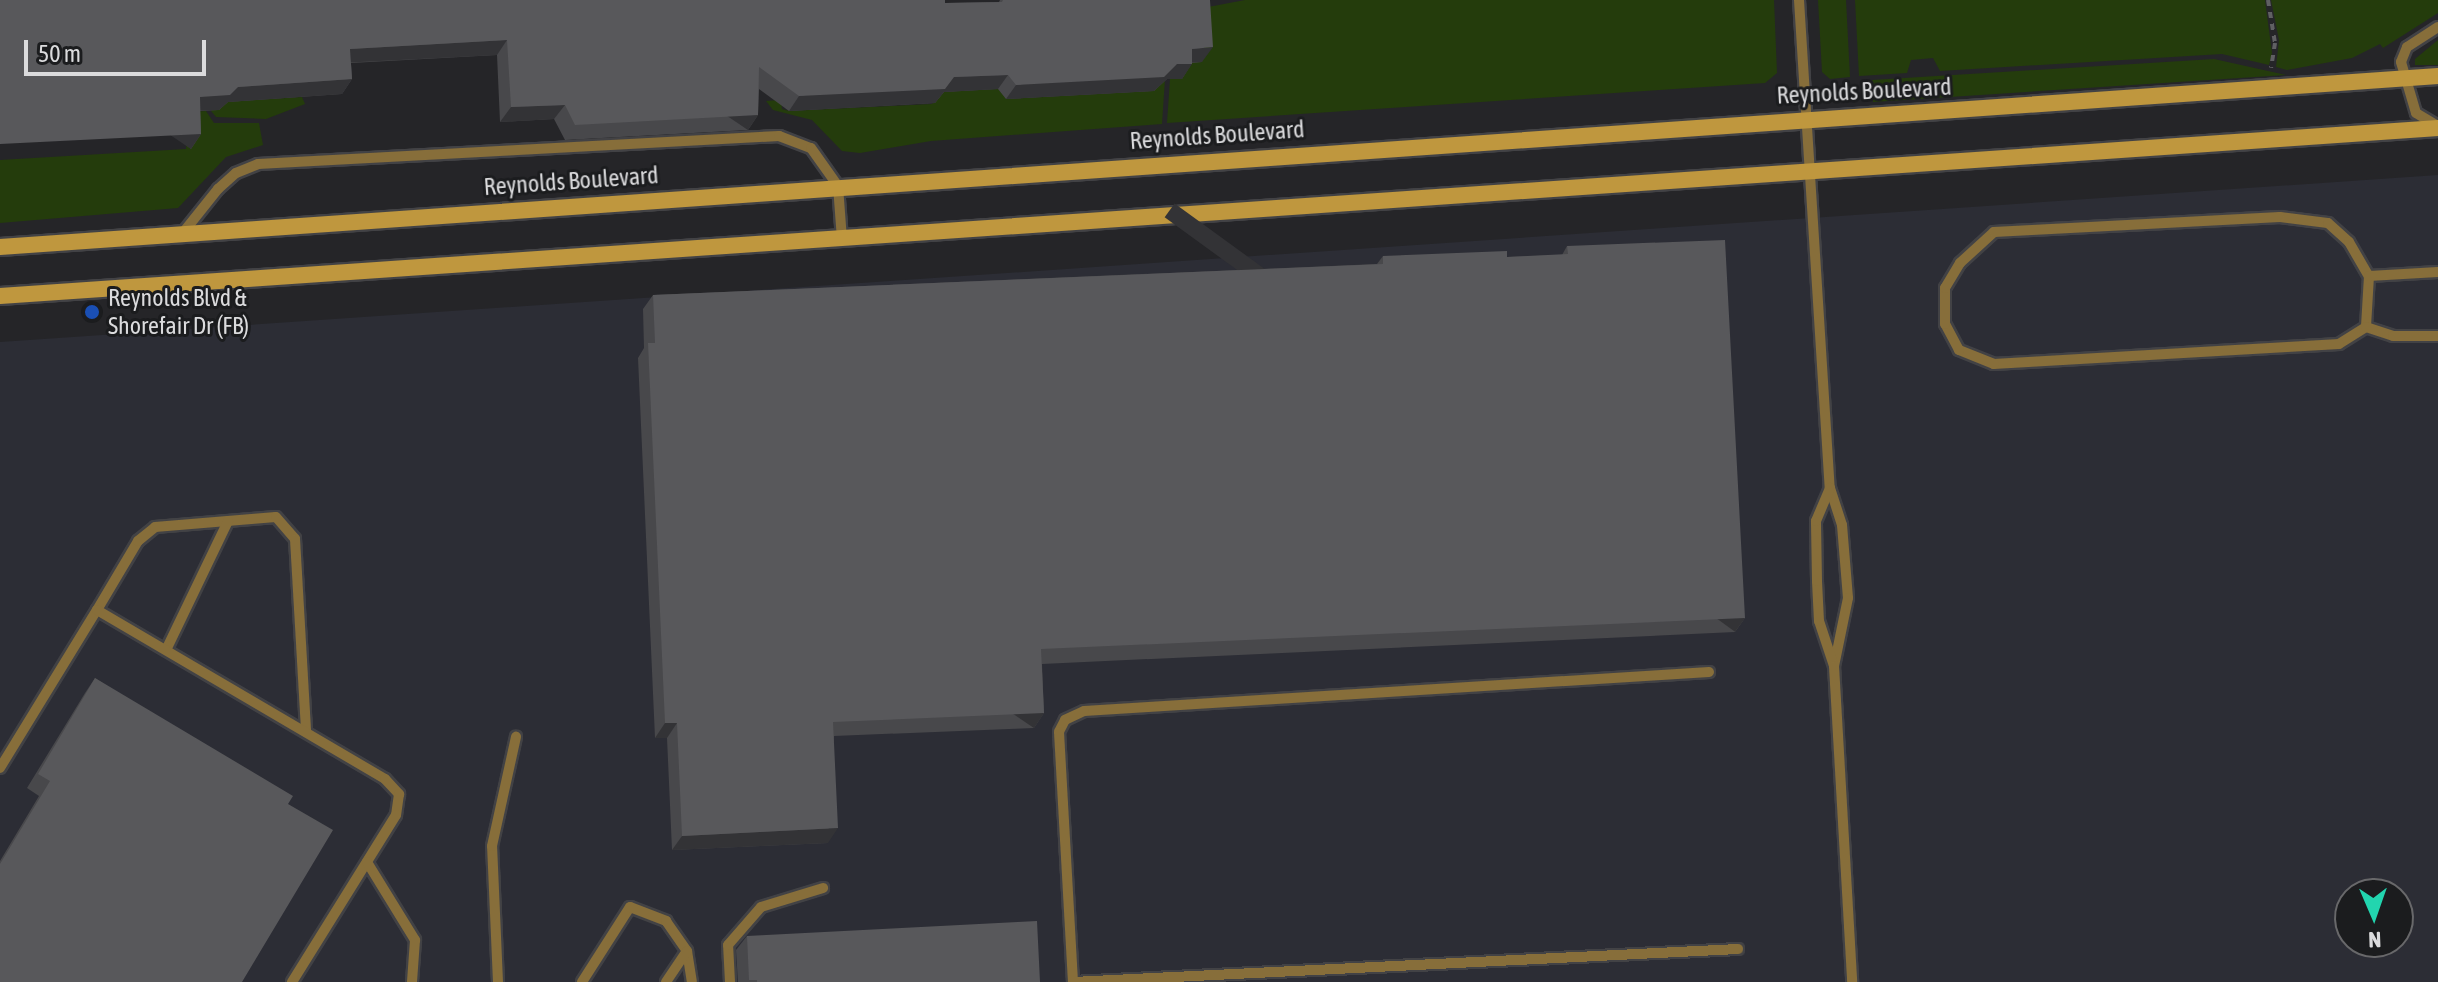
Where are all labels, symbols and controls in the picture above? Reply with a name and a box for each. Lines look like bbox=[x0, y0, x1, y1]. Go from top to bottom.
scale bar bbox=[28, 24, 210, 74]
text: 50 m bbox=[38, 40, 81, 67]
street label: Reynolds Boulevard bbox=[1776, 72, 1952, 110]
street label: Reynolds Boulevard bbox=[1129, 115, 1305, 155]
street label: Reynolds Boulevard bbox=[483, 161, 659, 201]
place label: Reynolds Blvd & Shorefair Dr (FB) bbox=[108, 284, 249, 340]
marker: Reynolds Blvd & Shorefair Dr (FB) bbox=[83, 303, 101, 321]
north arrow bbox=[2334, 878, 2414, 958]
text: N bbox=[2368, 927, 2382, 953]

